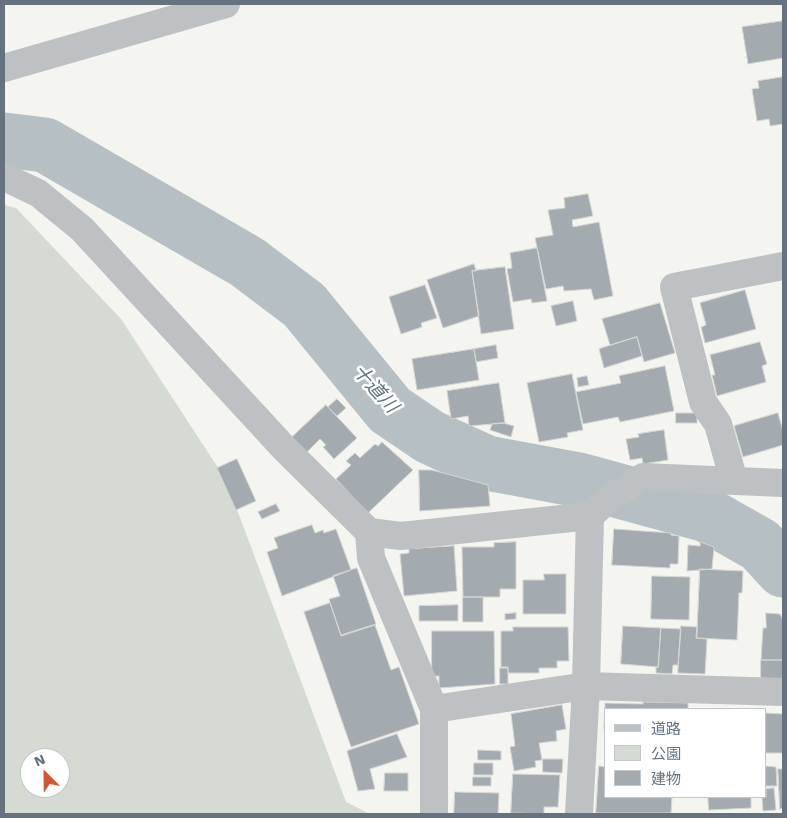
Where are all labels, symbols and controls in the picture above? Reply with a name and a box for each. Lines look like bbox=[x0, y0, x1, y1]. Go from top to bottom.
water label: 十道川 bbox=[347, 360, 403, 418]
legend bbox=[604, 708, 767, 798]
text: 道路 bbox=[651, 720, 681, 738]
text: 公園 bbox=[651, 745, 681, 763]
north arrow bbox=[20, 748, 70, 798]
text: N bbox=[32, 751, 47, 770]
text: 建物 bbox=[651, 770, 681, 788]

